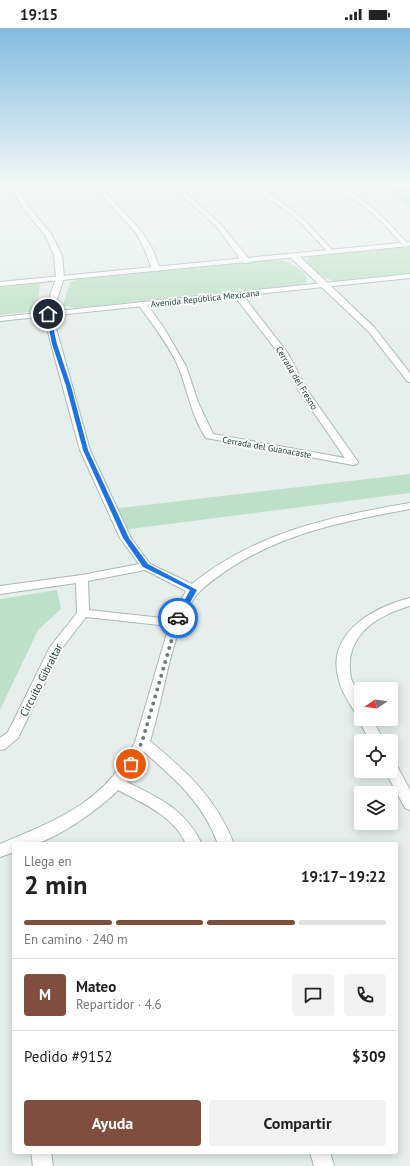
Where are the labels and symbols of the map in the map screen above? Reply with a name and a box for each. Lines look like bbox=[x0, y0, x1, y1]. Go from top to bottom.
street label: Avenida República Mexicana bbox=[150, 287, 260, 309]
pin bbox=[31, 297, 65, 331]
street label: Cerrada del Fresno bbox=[274, 344, 320, 412]
street label: Cerrada del Guanacaste bbox=[222, 434, 313, 460]
courier bbox=[158, 598, 198, 638]
street label: Circuito Gibraltar bbox=[17, 641, 66, 719]
north arrow bbox=[354, 682, 398, 726]
pin bbox=[114, 747, 148, 781]

